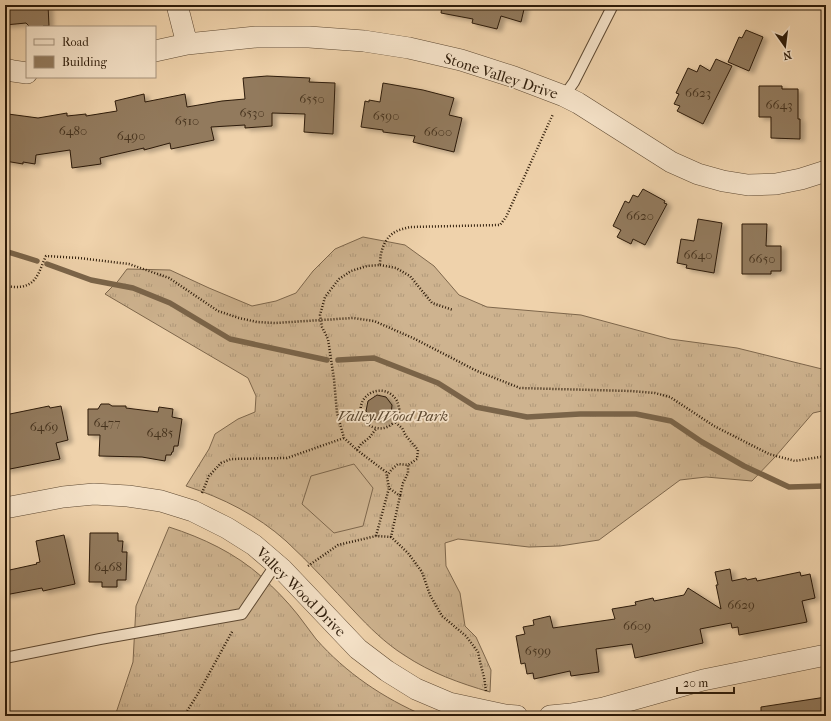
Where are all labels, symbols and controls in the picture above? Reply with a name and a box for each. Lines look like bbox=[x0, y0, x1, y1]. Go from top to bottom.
legend bbox=[26, 26, 156, 78]
north arrow bbox=[765, 26, 805, 66]
text: Road bbox=[62, 35, 89, 49]
text: N bbox=[781, 48, 793, 63]
street label: Stone Valley Drive bbox=[442, 49, 561, 103]
text: Building bbox=[62, 55, 107, 69]
house number: 6623 bbox=[685, 85, 711, 100]
house number: 6550 bbox=[299, 91, 325, 106]
house number: 6643 bbox=[765, 97, 793, 112]
house number: 6530 bbox=[239, 105, 265, 120]
house number: 6590 bbox=[373, 108, 399, 123]
house number: 6510 bbox=[175, 113, 199, 128]
house number: 6480 bbox=[59, 123, 87, 138]
house number: 6600 bbox=[424, 124, 452, 139]
house number: 6490 bbox=[117, 128, 145, 143]
house number: 6620 bbox=[626, 208, 654, 223]
house number: 6640 bbox=[684, 247, 712, 262]
house number: 6650 bbox=[749, 251, 775, 266]
park label: Valley Wood Park bbox=[338, 407, 448, 425]
house number: 6477 bbox=[94, 415, 120, 430]
house number: 6469 bbox=[30, 419, 58, 434]
house number: 6485 bbox=[147, 425, 174, 440]
street label: Valley Wood Drive bbox=[252, 543, 350, 641]
house number: 6468 bbox=[94, 559, 122, 574]
house number: 6629 bbox=[727, 597, 755, 612]
house number: 6609 bbox=[623, 618, 651, 633]
house number: 6599 bbox=[525, 643, 551, 658]
scale bar bbox=[677, 669, 734, 695]
text: 20 m bbox=[683, 676, 708, 690]

